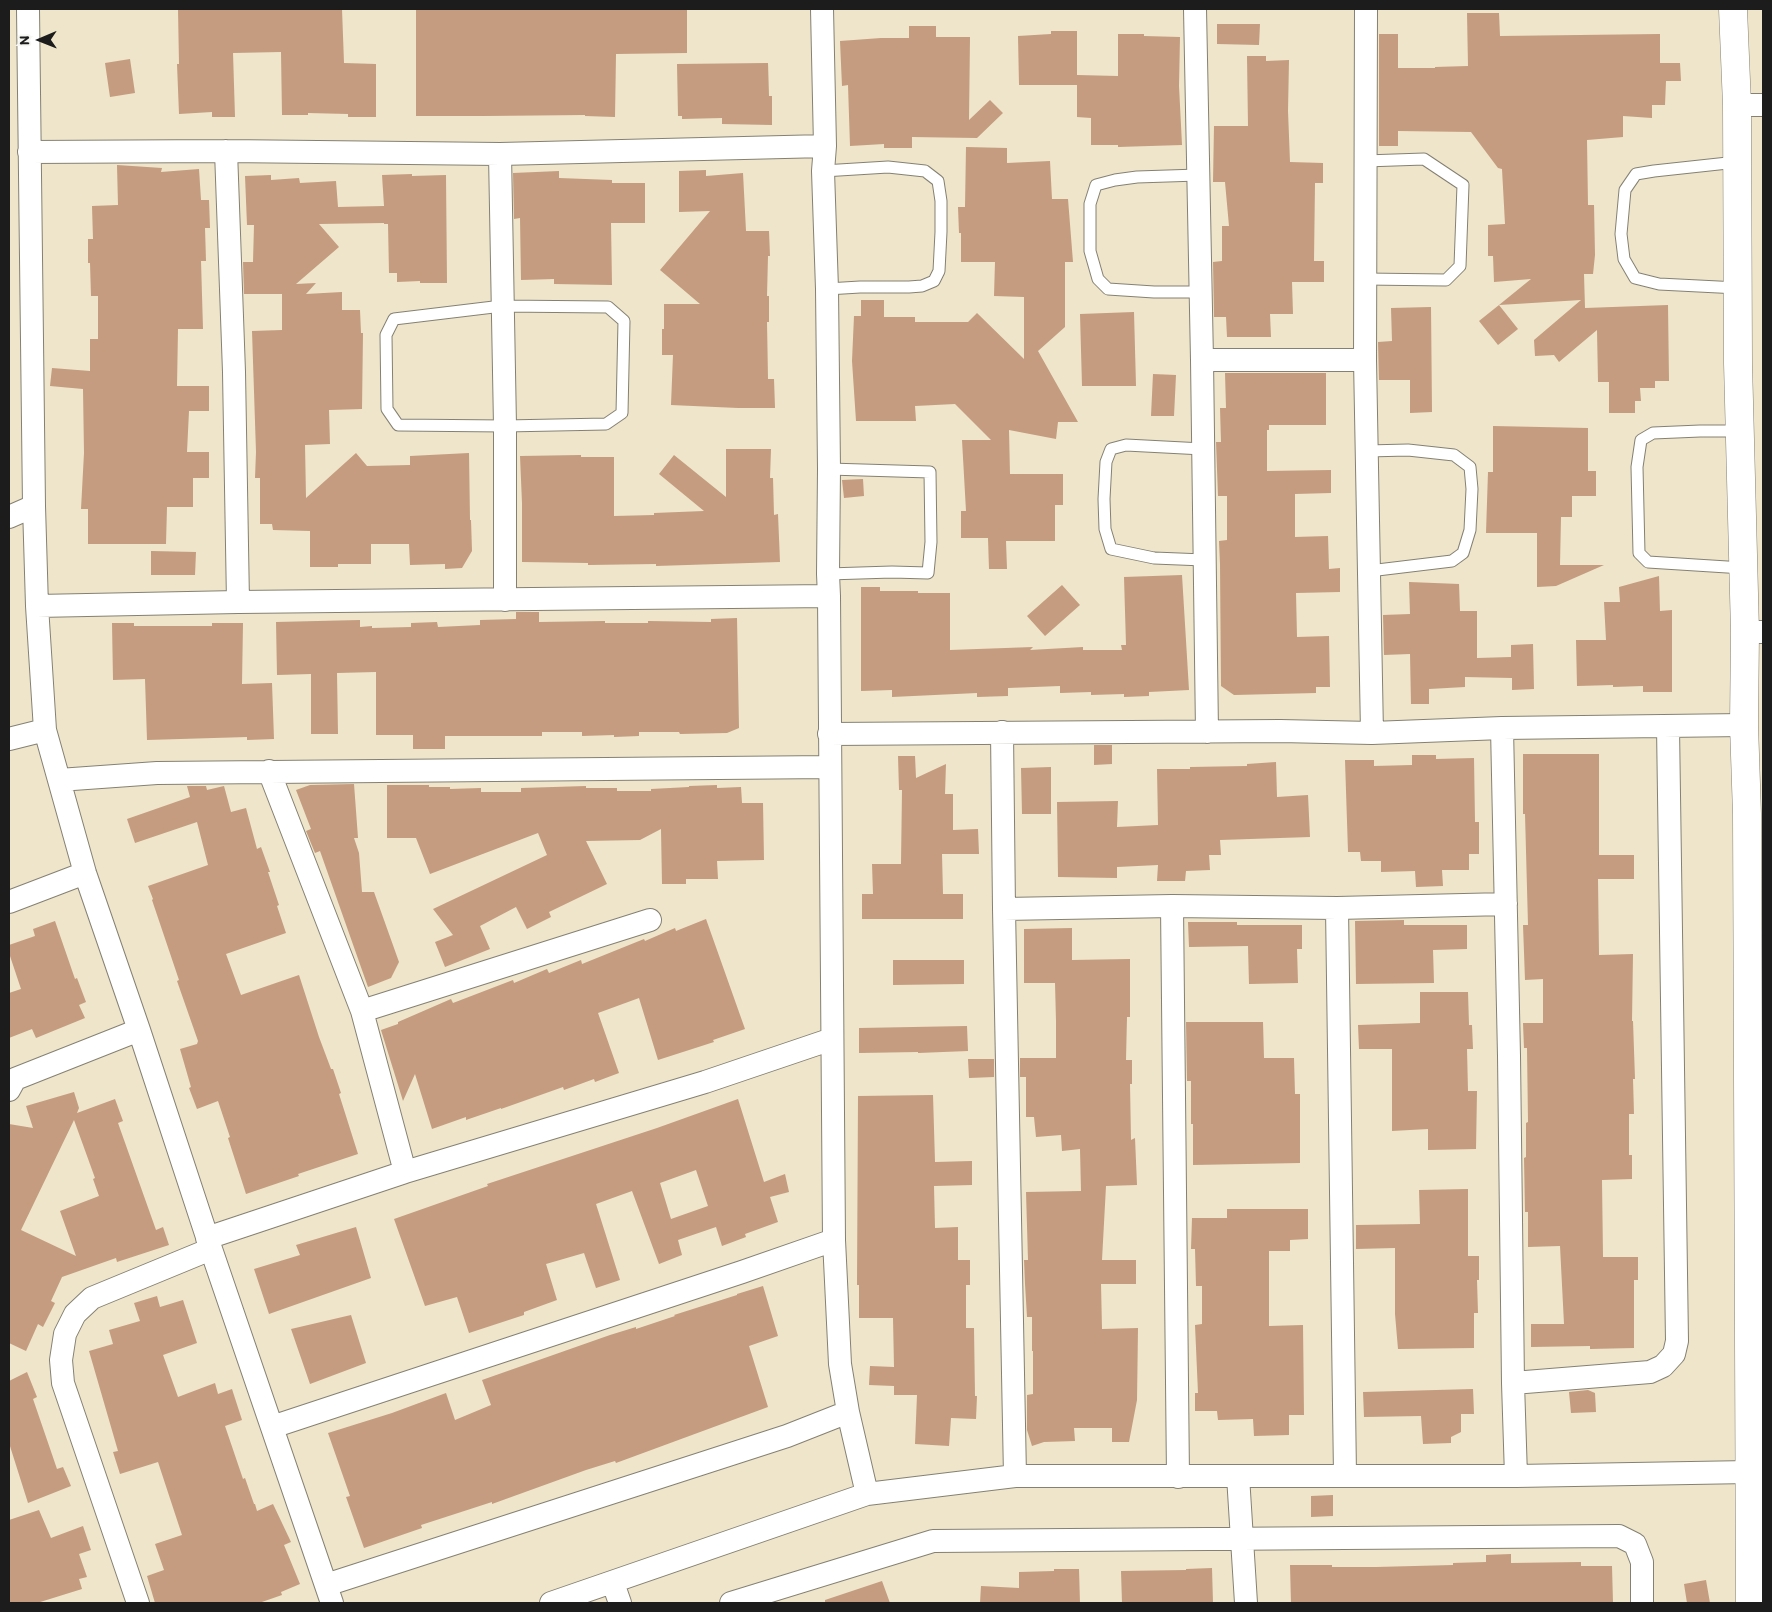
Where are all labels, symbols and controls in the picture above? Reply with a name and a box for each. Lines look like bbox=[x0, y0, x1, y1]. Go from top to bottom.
north arrow bbox=[15, 15, 65, 65]
text: N bbox=[16, 35, 33, 45]

